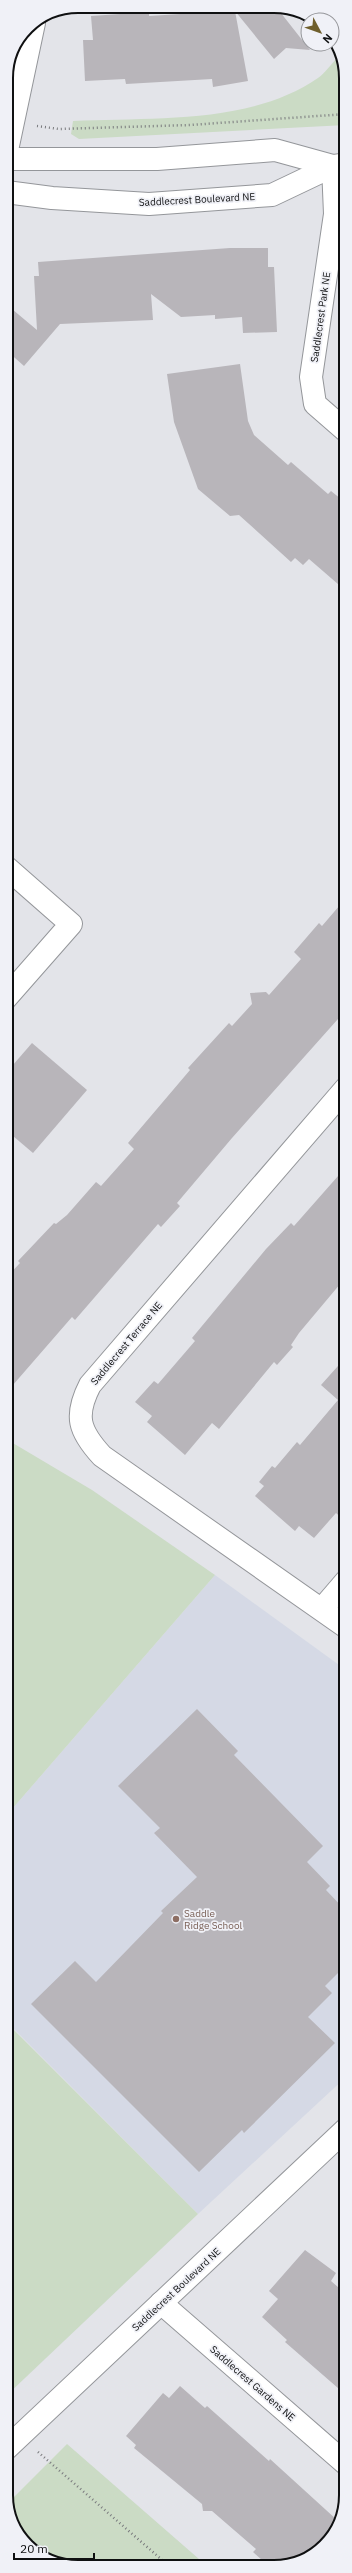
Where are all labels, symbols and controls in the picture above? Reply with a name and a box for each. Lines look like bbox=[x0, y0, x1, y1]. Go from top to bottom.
north arrow bbox=[300, 12, 340, 52]
text: N bbox=[320, 31, 335, 46]
street label: Saddlecrest Boulevard NE bbox=[138, 190, 256, 209]
street label: Saddlecrest Park NE bbox=[308, 271, 333, 363]
street label: Saddlecrest Terrace NE bbox=[88, 1299, 165, 1388]
place label: Saddle Ridge School bbox=[184, 1907, 242, 1932]
marker: Saddle Ridge School bbox=[171, 1914, 181, 1924]
street label: Saddlecrest Boulevard NE bbox=[129, 2245, 224, 2334]
street label: Saddlecrest Gardens NE bbox=[207, 2343, 298, 2424]
scale bar bbox=[14, 2535, 94, 2561]
text: 20 m bbox=[20, 2541, 48, 2556]

